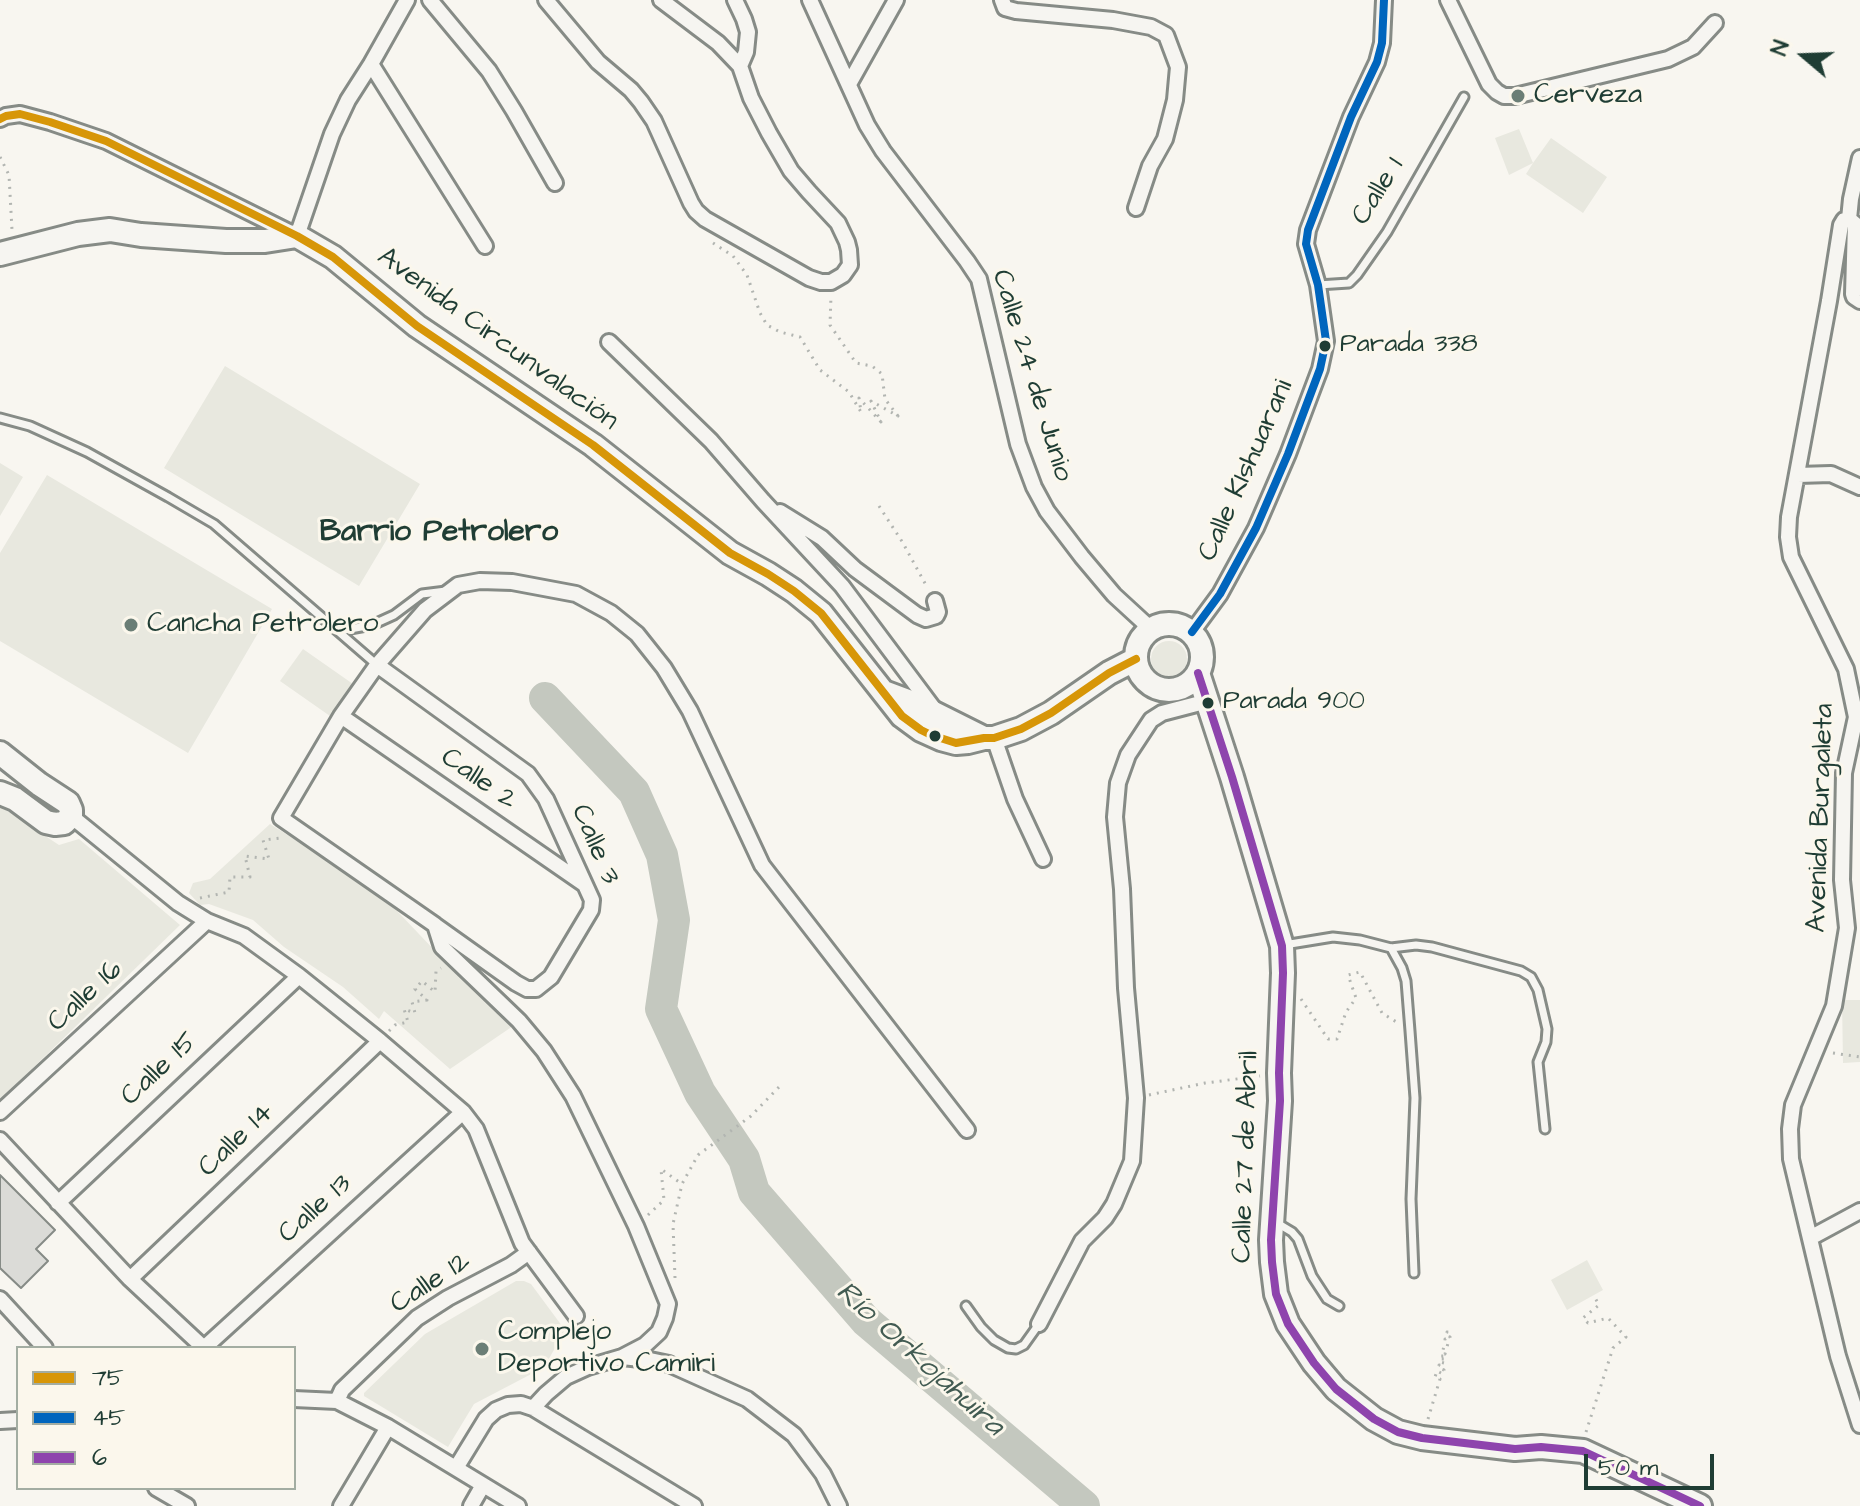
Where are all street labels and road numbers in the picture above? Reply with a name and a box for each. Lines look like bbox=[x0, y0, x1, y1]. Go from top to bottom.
street label: Calle 1 bbox=[1345, 152, 1413, 232]
street label: Avenida Circunvalación bbox=[370, 241, 624, 439]
street label: Calle 24 de Junio bbox=[983, 266, 1079, 486]
street label: Calle KIshuarani bbox=[1192, 375, 1302, 567]
street label: Avenida Burgaleta bbox=[1801, 703, 1843, 933]
street label: Calle 2 bbox=[433, 742, 523, 818]
street label: Calle 3 bbox=[562, 800, 626, 890]
street label: Calle 16 bbox=[41, 954, 131, 1040]
street label: Calle 15 bbox=[115, 1026, 205, 1114]
street label: Calle 27 de Abril bbox=[1227, 1050, 1267, 1264]
street label: Calle 14 bbox=[192, 1097, 282, 1185]
street label: Calle 13 bbox=[272, 1168, 360, 1252]
street label: Calle 12 bbox=[385, 1246, 477, 1322]

